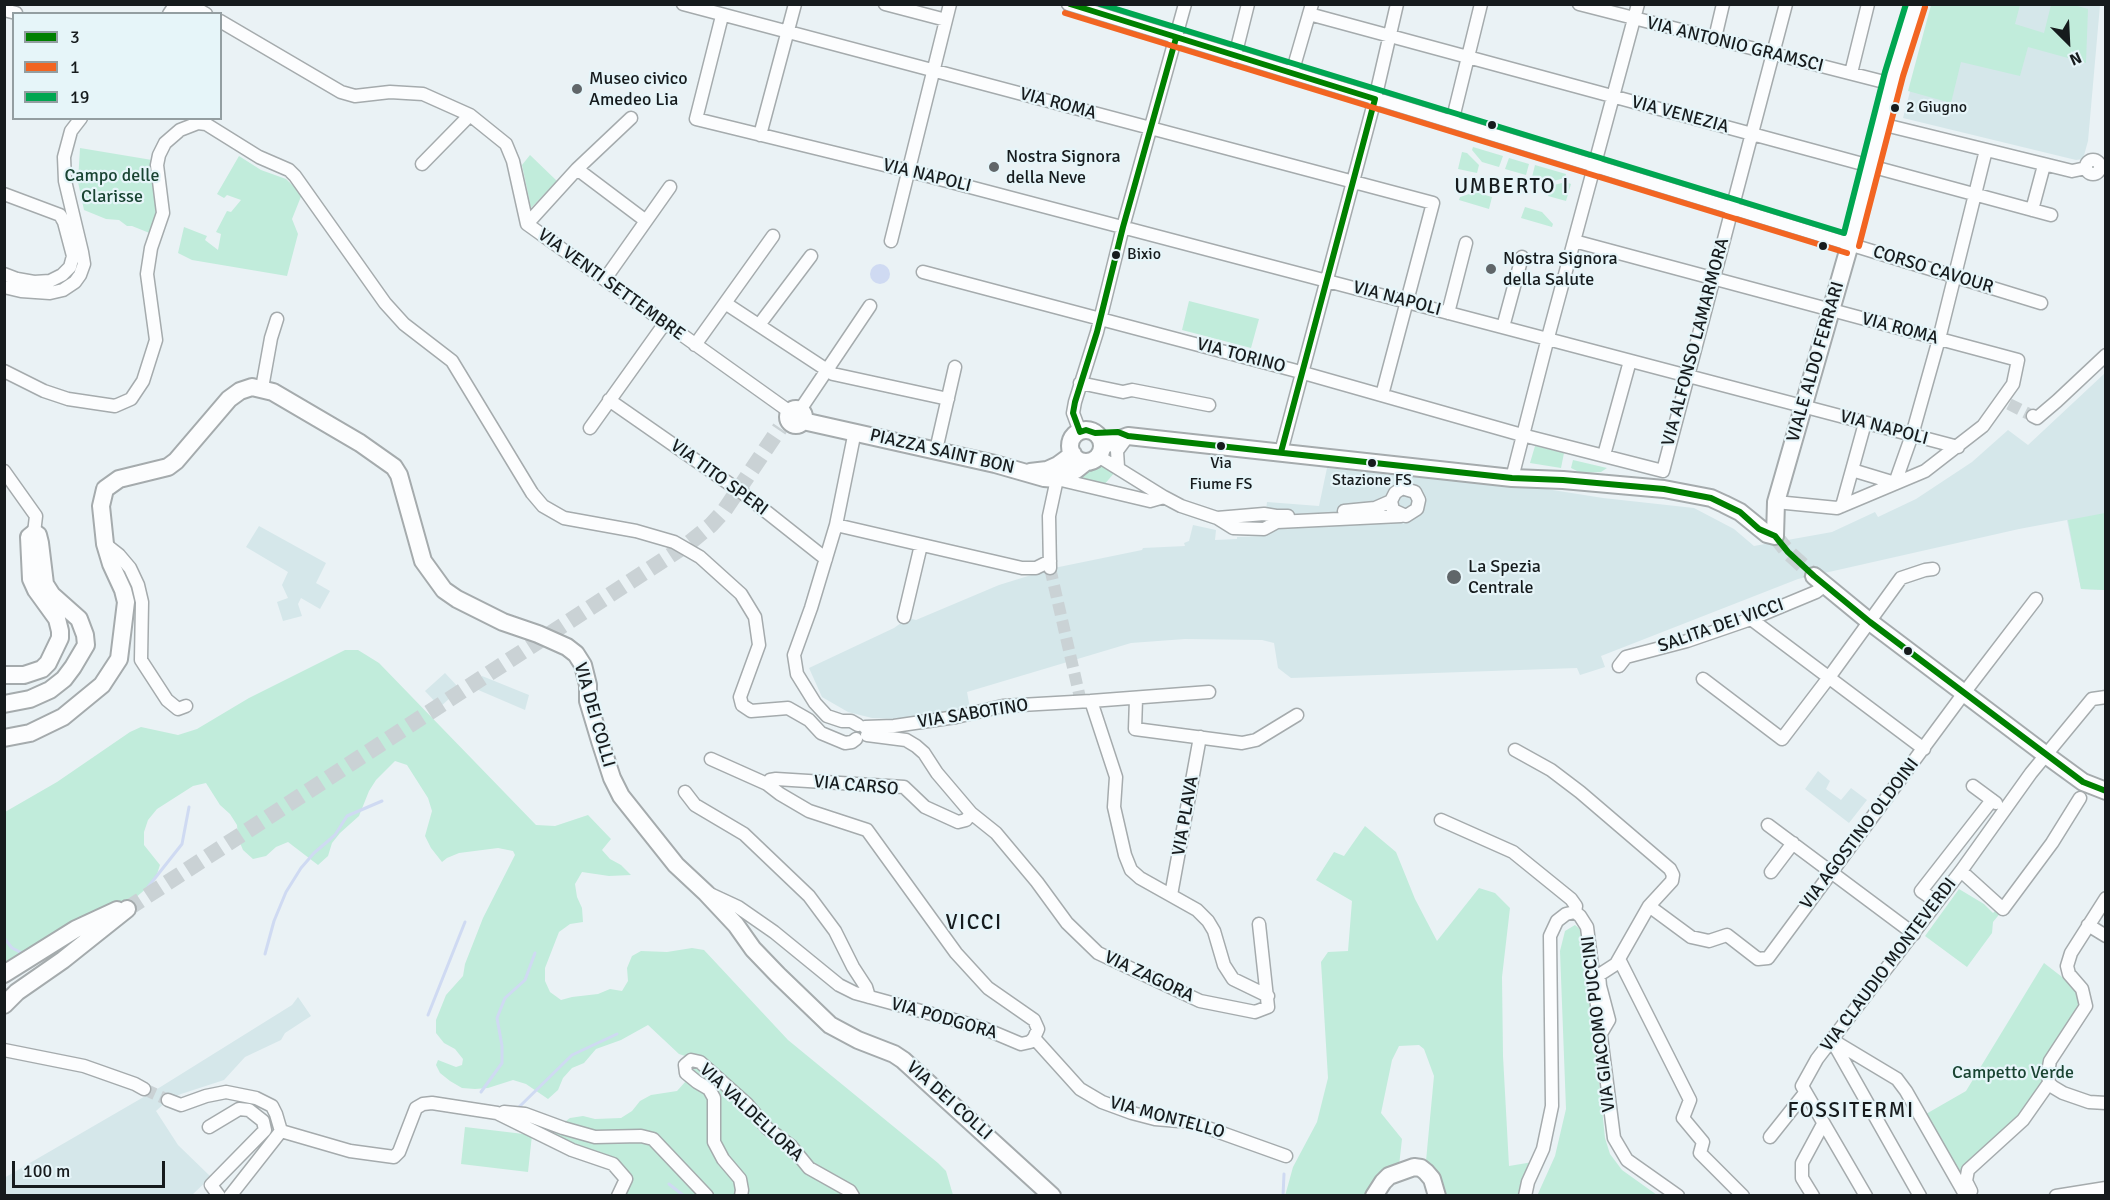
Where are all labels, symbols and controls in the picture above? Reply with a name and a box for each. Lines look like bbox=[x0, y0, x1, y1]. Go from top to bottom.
legend bbox=[12, 12, 222, 120]
north arrow bbox=[2038, 12, 2098, 72]
street label: VIA ANTONIO GRAMSCI bbox=[1644, 13, 1826, 77]
text: 3 bbox=[70, 26, 80, 48]
text: N bbox=[2066, 47, 2084, 70]
text: 1 bbox=[70, 56, 80, 78]
place label: Museo civico Amedeo Lia bbox=[589, 68, 688, 110]
marker: Museo civico Amedeo Lia bbox=[570, 82, 584, 96]
street label: VIA ROMA bbox=[1017, 83, 1099, 125]
text: 19 bbox=[70, 86, 89, 108]
street label: VIA VENEZIA bbox=[1629, 92, 1731, 138]
place label: 2 Giugno bbox=[1906, 98, 1967, 118]
marker: 2 Giugno bbox=[1889, 102, 1901, 114]
unlabelled marker bbox=[1486, 119, 1498, 131]
place label: Nostra Signora della Neve bbox=[1006, 146, 1121, 188]
street label: VIA NAPOLI bbox=[881, 155, 973, 197]
marker: Nostra Signora della Neve bbox=[987, 160, 1001, 174]
park label: Campo delle Clarisse bbox=[65, 165, 159, 207]
district label: UMBERTO I bbox=[1454, 174, 1570, 200]
street label: VIA VENTI SETTEMBRE bbox=[533, 224, 689, 346]
street label: VIA ALFONSO LAMARMORA bbox=[1658, 236, 1734, 448]
unlabelled marker bbox=[1817, 240, 1829, 252]
street label: CORSO CAVOUR bbox=[1870, 241, 1996, 299]
place label: Bixio bbox=[1127, 245, 1161, 265]
place label: Nostra Signora della Salute bbox=[1503, 248, 1618, 290]
marker: Bixio bbox=[1110, 249, 1122, 261]
marker: Nostra Signora della Salute bbox=[1484, 262, 1498, 276]
street label: VIA NAPOLI bbox=[1351, 277, 1443, 321]
street label: VIALE ALDO FERRARI bbox=[1783, 279, 1849, 445]
street label: VIA ROMA bbox=[1859, 308, 1941, 350]
street label: VIA TORINO bbox=[1194, 334, 1288, 378]
street label: VIA NAPOLI bbox=[1838, 406, 1930, 450]
street label: PIAZZA SAINT BON bbox=[868, 425, 1016, 479]
street label: VIA TITO SPERI bbox=[666, 435, 772, 521]
marker: Via Fiume FS bbox=[1215, 440, 1227, 452]
place label: Via Fiume FS bbox=[1190, 454, 1252, 492]
marker: Stazione FS bbox=[1366, 457, 1378, 469]
place label: Stazione FS bbox=[1332, 471, 1412, 491]
place label: La Spezia Centrale bbox=[1468, 556, 1541, 598]
marker: La Spezia Centrale bbox=[1445, 568, 1463, 586]
street label: SALITA DEI VICCI bbox=[1655, 594, 1787, 658]
unlabelled marker bbox=[1902, 645, 1914, 657]
street label: VIA DEI COLLI bbox=[569, 660, 619, 770]
street label: VIA SABOTINO bbox=[916, 695, 1030, 733]
street label: VIA AGOSTINO OLDOINI bbox=[1796, 754, 1924, 914]
street label: VIA CARSO bbox=[813, 772, 899, 800]
street label: VIA PLAVA bbox=[1168, 774, 1204, 858]
street label: VIA CLAUDIO MONTEVERDI bbox=[1817, 874, 1961, 1056]
district label: VICCI bbox=[945, 910, 1003, 936]
street label: VIA GIACOMO PUCCINI bbox=[1577, 935, 1621, 1113]
street label: VIA ZAGORA bbox=[1101, 947, 1197, 1007]
street label: VIA PODGORA bbox=[888, 994, 1000, 1044]
street label: VIA DEI COLLI bbox=[902, 1057, 996, 1145]
street label: VIA VALDELLORA bbox=[695, 1059, 807, 1167]
park label: Campetto Verde bbox=[1952, 1062, 2074, 1084]
street label: VIA MONTELLO bbox=[1107, 1092, 1227, 1144]
district label: FOSSITERMI bbox=[1787, 1098, 1915, 1124]
scale bar bbox=[15, 1149, 168, 1187]
text: 100 m bbox=[23, 1160, 70, 1182]

